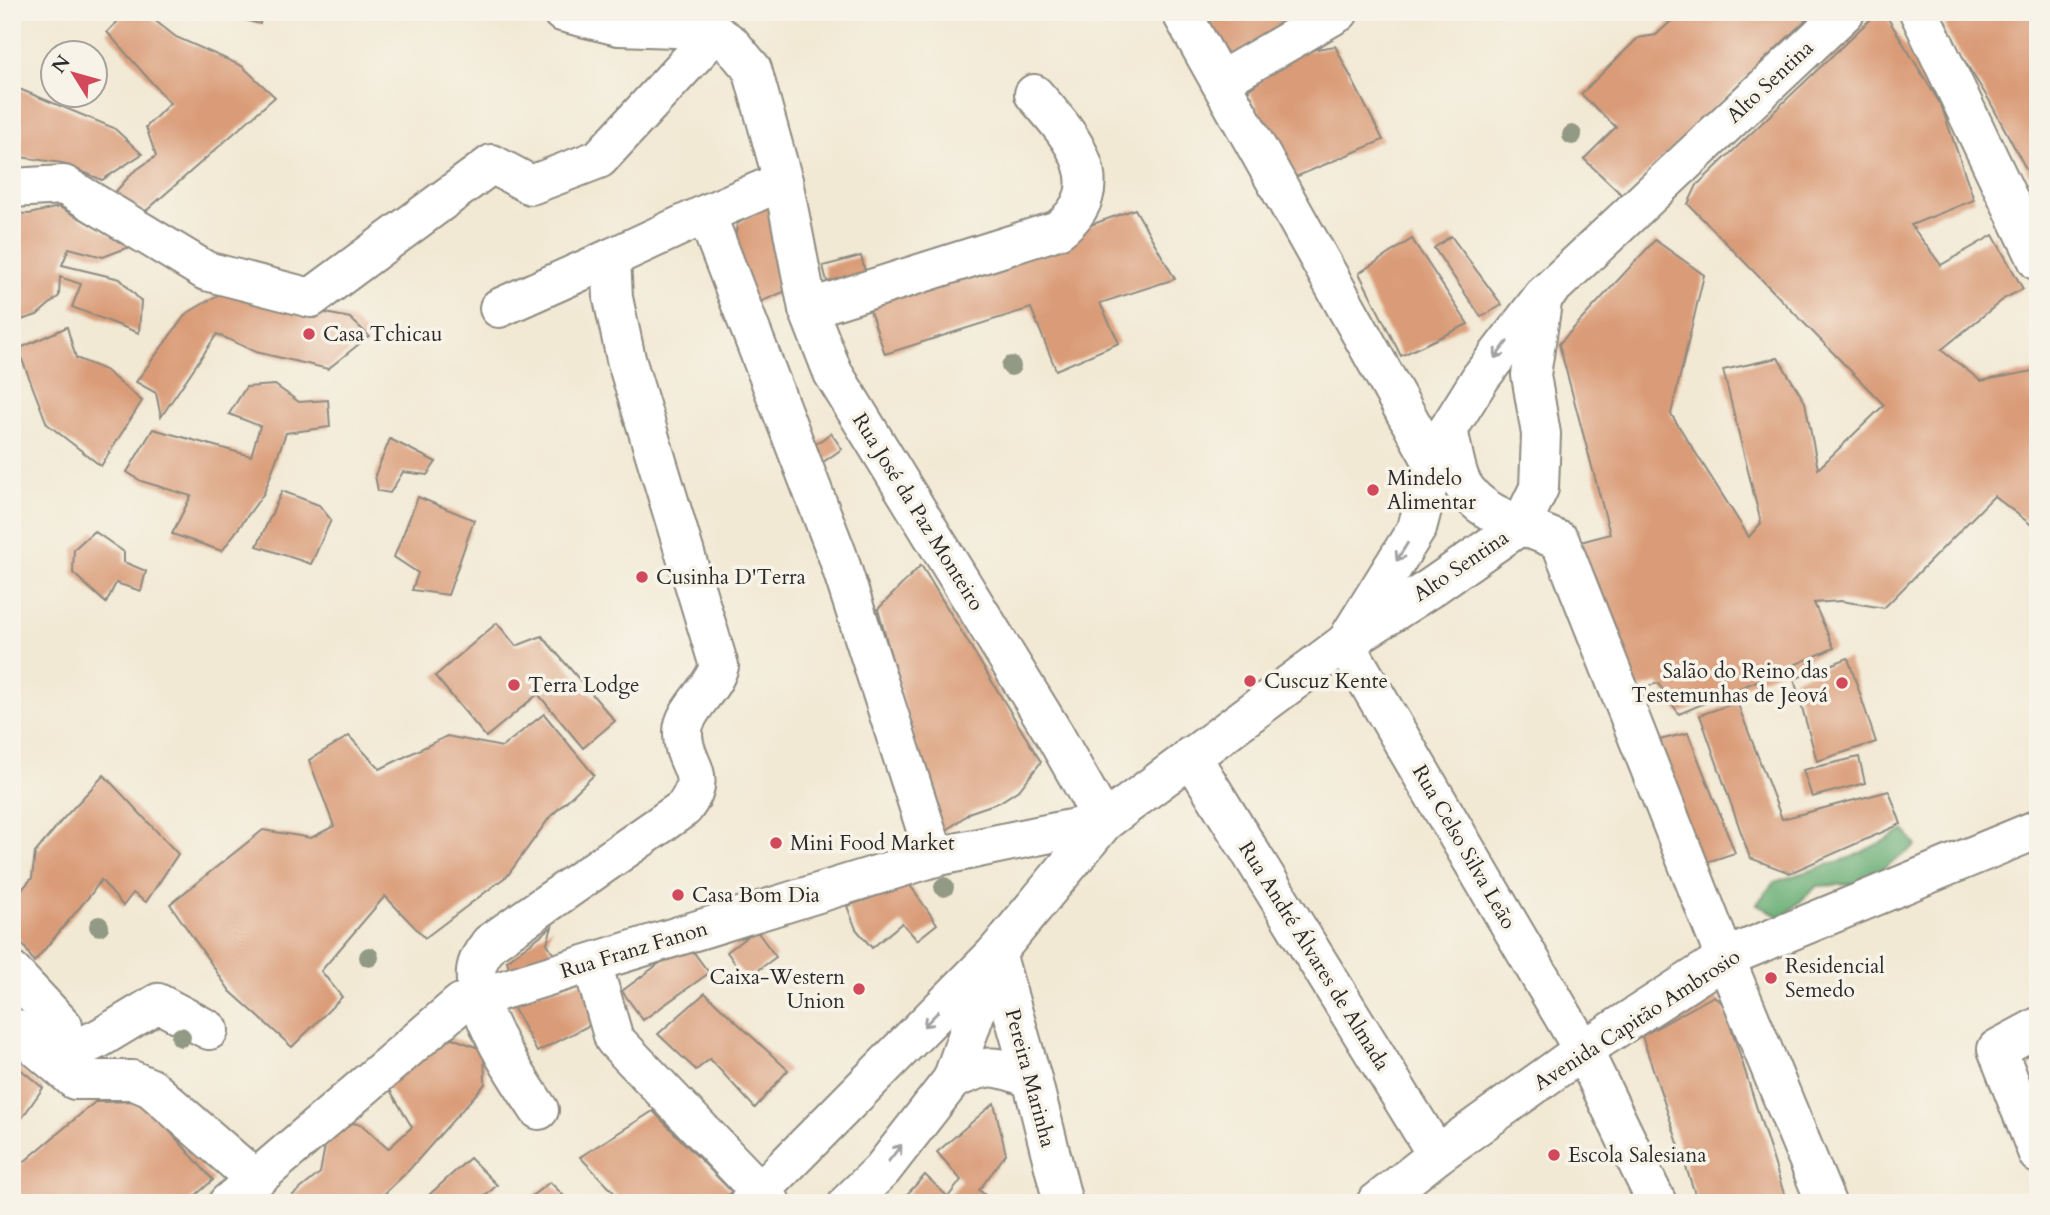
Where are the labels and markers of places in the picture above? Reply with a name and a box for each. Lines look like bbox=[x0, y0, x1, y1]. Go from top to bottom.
place label: Casa Tchicau bbox=[323, 320, 442, 349]
marker: Casa Tchicau bbox=[301, 326, 317, 342]
place label: Mindelo Alimentar bbox=[1387, 464, 1476, 517]
marker: Mindelo Alimentar bbox=[1365, 482, 1381, 498]
place label: Cusinha D'Terra bbox=[656, 563, 806, 592]
marker: Cusinha D'Terra bbox=[634, 569, 650, 585]
place label: Salão do Reino das Testemunhas de Jeová bbox=[1631, 657, 1828, 710]
place label: Cuscuz Kente bbox=[1264, 667, 1388, 696]
place label: Terra Lodge bbox=[528, 671, 640, 700]
marker: Cuscuz Kente bbox=[1242, 673, 1258, 689]
marker: Salão do Reino das Testemunhas de Jeová bbox=[1834, 675, 1850, 691]
marker: Terra Lodge bbox=[506, 677, 522, 693]
place label: Mini Food Market bbox=[790, 829, 955, 858]
marker: Mini Food Market bbox=[768, 835, 784, 851]
place label: Casa Bom Dia bbox=[692, 881, 820, 910]
marker: Casa Bom Dia bbox=[670, 887, 686, 903]
place label: Residencial Semedo bbox=[1785, 952, 1885, 1005]
place label: Caixa-Western Union bbox=[710, 963, 845, 1016]
marker: Residencial Semedo bbox=[1763, 970, 1779, 986]
marker: Caixa-Western Union bbox=[851, 981, 867, 997]
place label: Escola Salesiana bbox=[1568, 1141, 1706, 1170]
marker: Escola Salesiana bbox=[1546, 1147, 1562, 1163]

